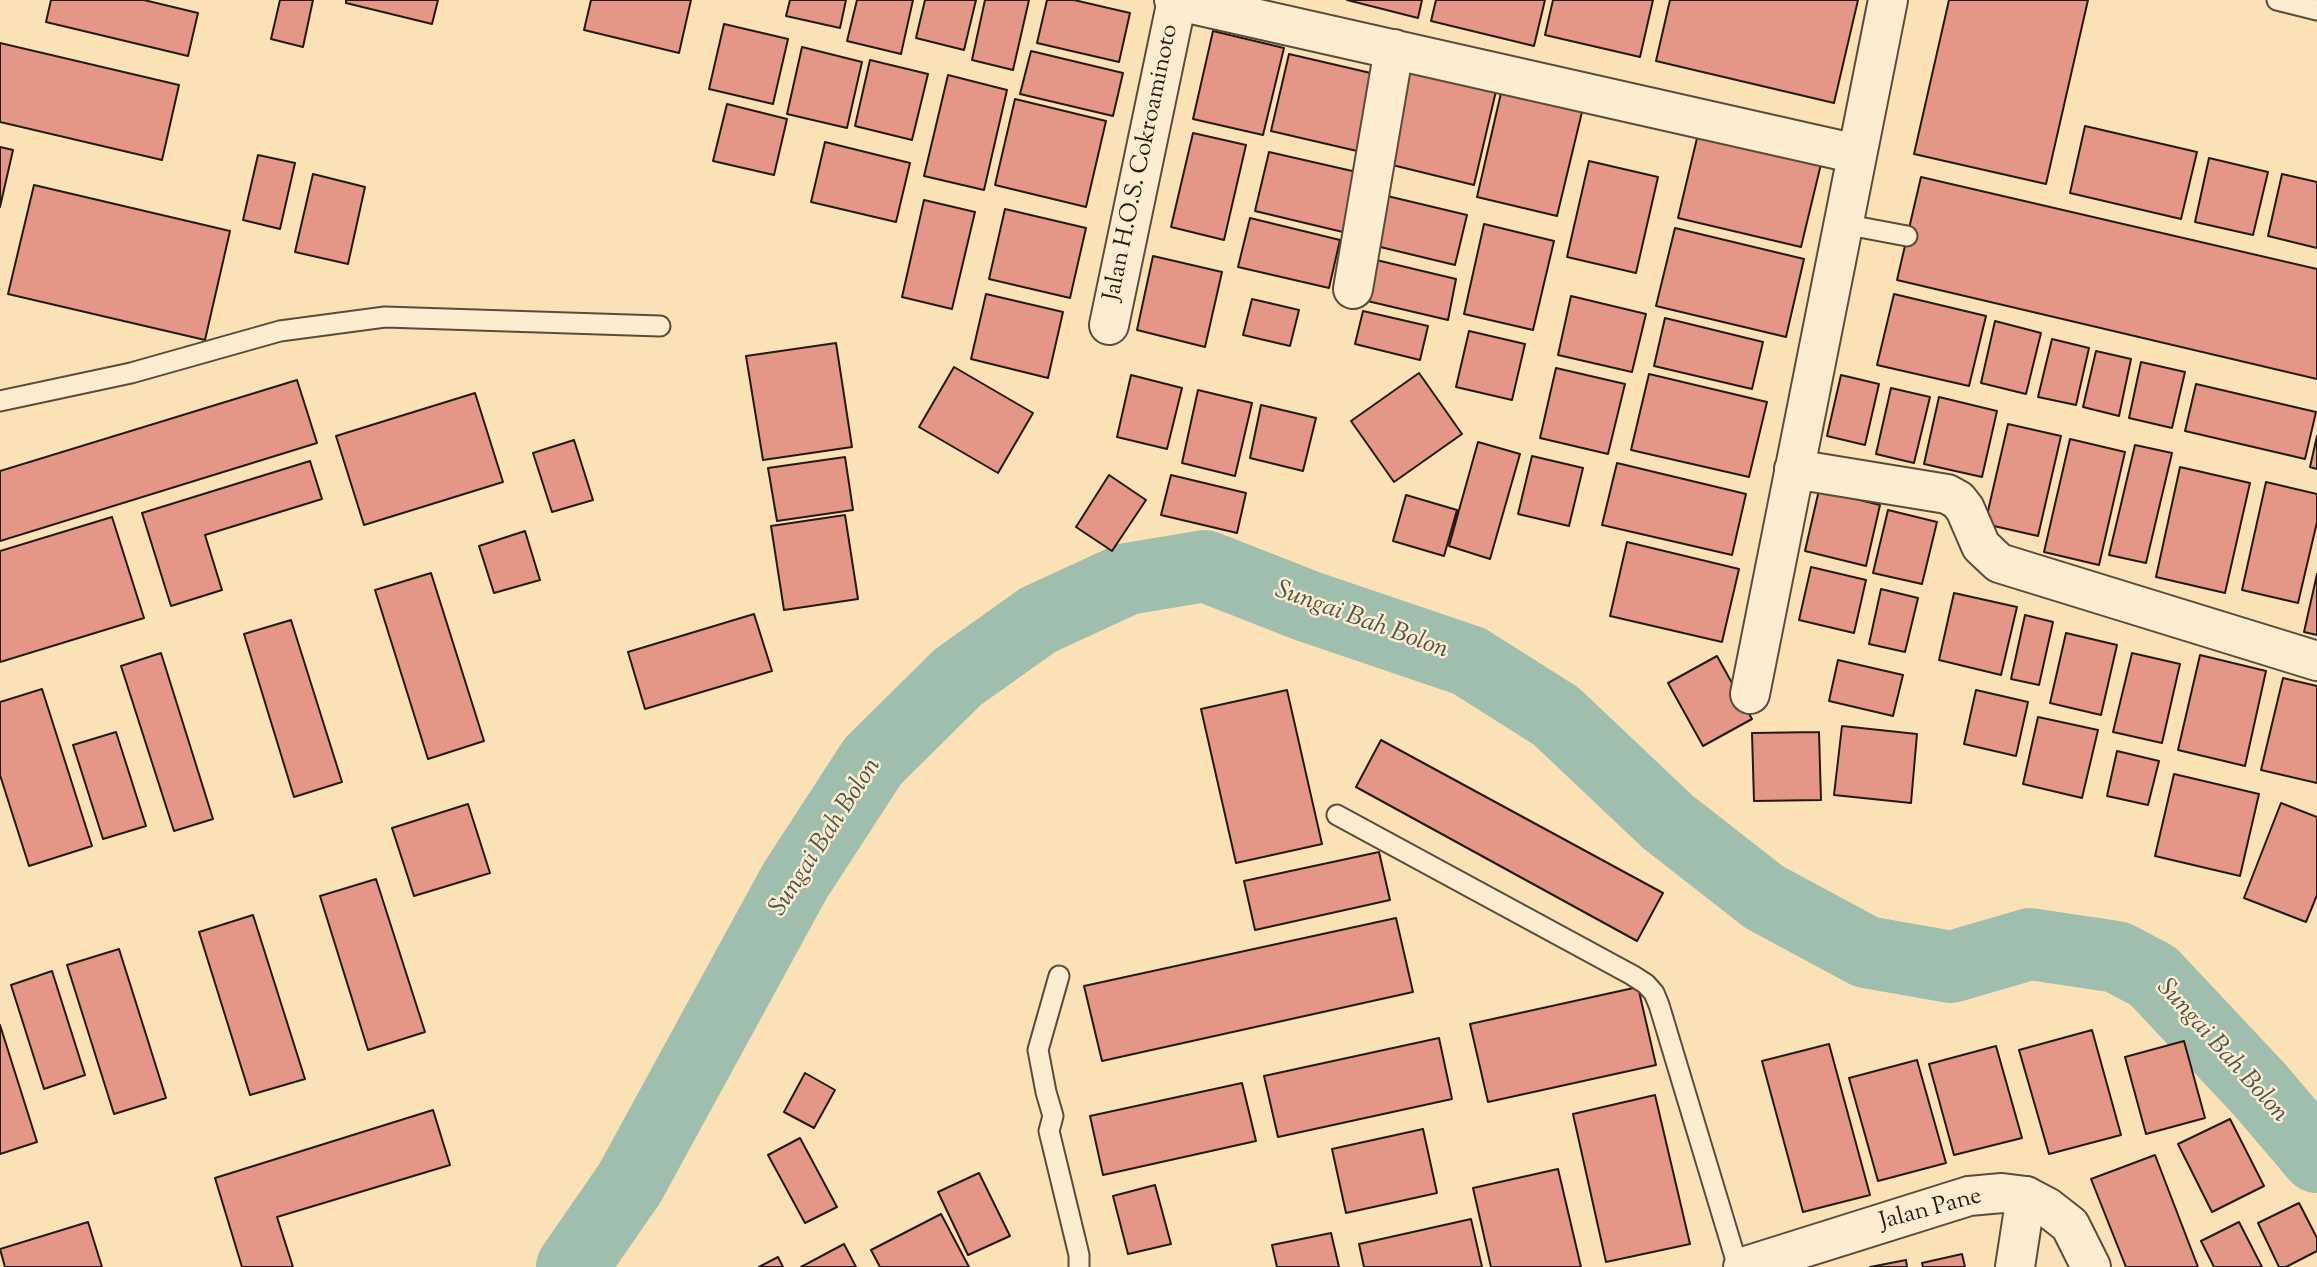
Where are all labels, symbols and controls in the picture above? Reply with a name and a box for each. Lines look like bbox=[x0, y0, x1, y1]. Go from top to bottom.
street label: Jalan H.O.S. Cokroaminoto bbox=[1100, 22, 1186, 304]
water label: Sungai Bah Bolon bbox=[1270, 576, 1452, 668]
water label: Sungai Bah Bolon bbox=[764, 753, 890, 923]
water label: Sungai Bah Bolon bbox=[2148, 974, 2294, 1130]
street label: Jalan Pane bbox=[1877, 1184, 1985, 1238]

